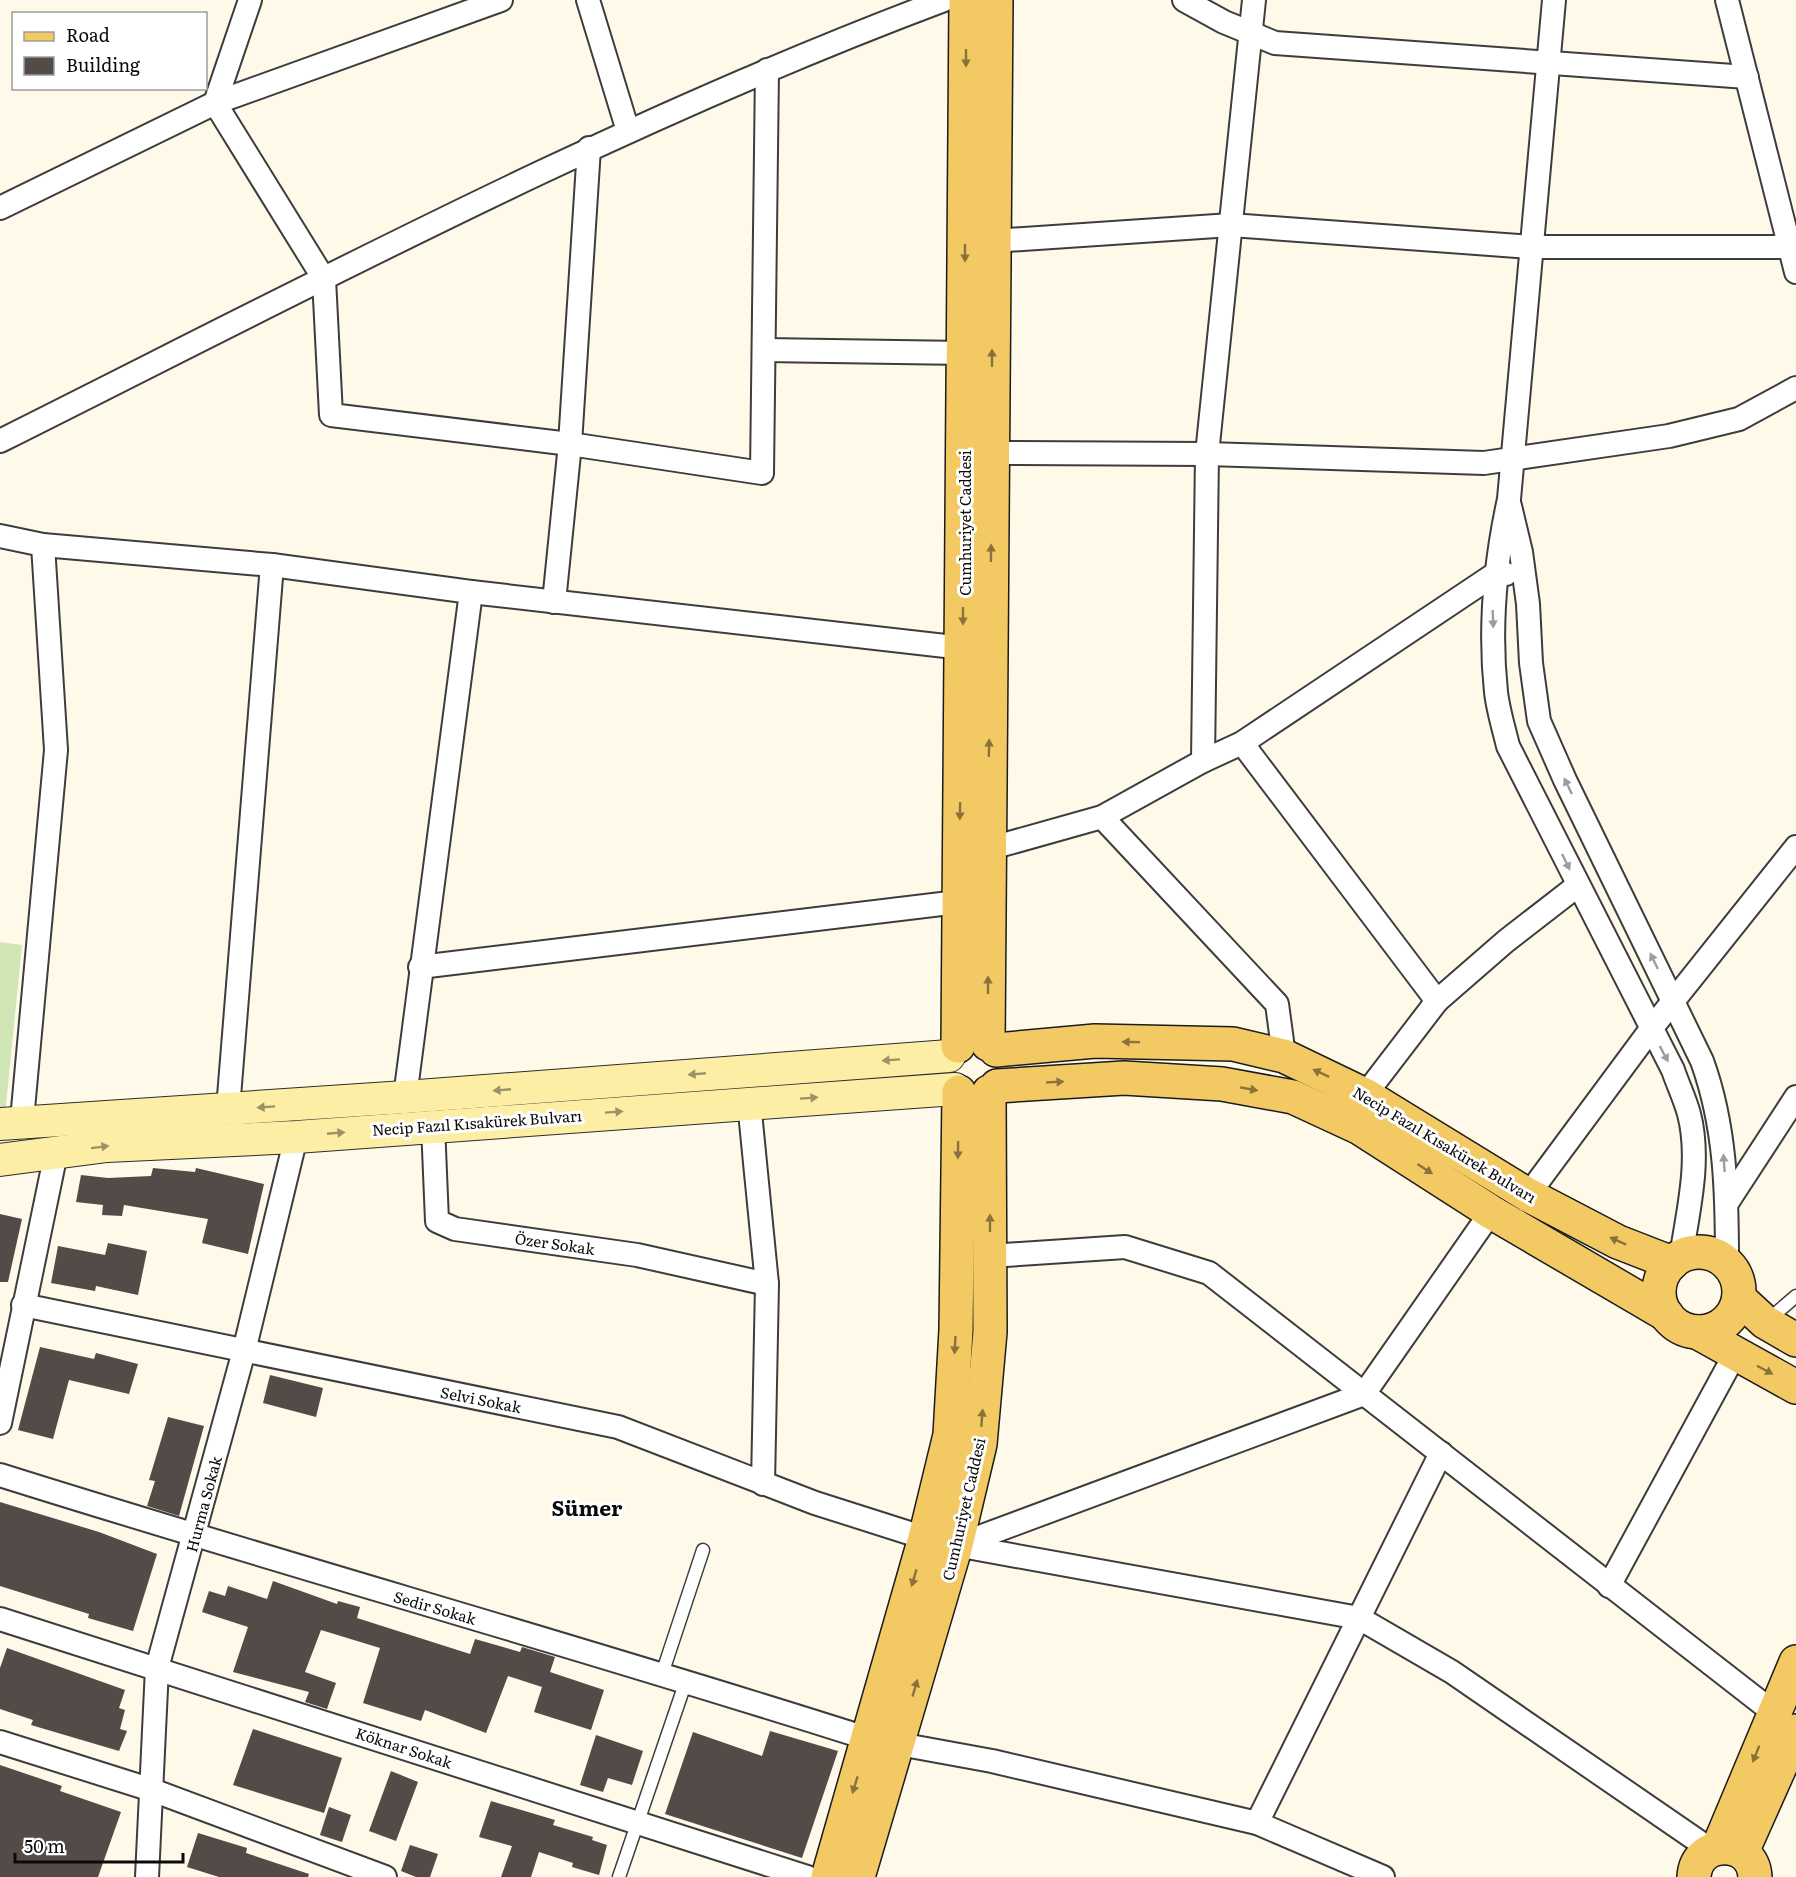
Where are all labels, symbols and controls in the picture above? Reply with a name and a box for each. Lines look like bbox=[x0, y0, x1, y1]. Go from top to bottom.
legend bbox=[12, 12, 207, 90]
text: Road bbox=[66, 21, 110, 48]
one-way arrow bbox=[961, 49, 971, 68]
text: Building bbox=[66, 51, 141, 78]
one-way arrow bbox=[960, 244, 970, 263]
one-way arrow bbox=[987, 349, 997, 368]
street label: Cumhuriyet Caddesi bbox=[953, 450, 976, 596]
one-way arrow bbox=[986, 544, 995, 563]
one-way arrow bbox=[958, 607, 968, 626]
one-way arrow bbox=[1489, 609, 1498, 628]
one-way arrow bbox=[984, 739, 994, 758]
one-way arrow bbox=[1563, 777, 1572, 794]
one-way arrow bbox=[955, 802, 965, 821]
one-way arrow bbox=[1561, 854, 1570, 871]
one-way arrow bbox=[1649, 952, 1659, 970]
one-way arrow bbox=[983, 976, 993, 995]
one-way arrow bbox=[1121, 1037, 1140, 1047]
one-way arrow bbox=[1659, 1046, 1669, 1063]
one-way arrow bbox=[881, 1055, 900, 1064]
one-way arrow bbox=[1312, 1069, 1329, 1078]
one-way arrow bbox=[687, 1070, 706, 1079]
one-way arrow bbox=[1045, 1078, 1064, 1087]
street label: Necip Fazıl Kısakürek Bulvarı bbox=[1349, 1080, 1541, 1208]
one-way arrow bbox=[493, 1085, 512, 1095]
one-way arrow bbox=[1240, 1085, 1259, 1094]
one-way arrow bbox=[799, 1094, 818, 1103]
one-way arrow bbox=[256, 1102, 275, 1111]
street label: Necip Fazıl Kısakürek Bulvarı bbox=[371, 1103, 583, 1141]
one-way arrow bbox=[605, 1107, 624, 1117]
one-way arrow bbox=[327, 1128, 346, 1138]
one-way arrow bbox=[954, 1141, 963, 1160]
one-way arrow bbox=[90, 1142, 109, 1152]
one-way arrow bbox=[1719, 1154, 1729, 1173]
one-way arrow bbox=[1416, 1163, 1432, 1175]
one-way arrow bbox=[985, 1214, 995, 1233]
street label: Özer Sokak bbox=[514, 1226, 597, 1260]
one-way arrow bbox=[1610, 1237, 1627, 1246]
one-way arrow bbox=[950, 1336, 960, 1355]
one-way arrow bbox=[1756, 1365, 1773, 1375]
street label: Selvi Sokak bbox=[439, 1380, 524, 1418]
one-way arrow bbox=[977, 1408, 987, 1427]
street label: Cumhuriyet Caddesi bbox=[935, 1435, 991, 1583]
street label: Hurma Sokak bbox=[179, 1453, 227, 1555]
district label: Sümer bbox=[552, 1491, 623, 1522]
one-way arrow bbox=[909, 1568, 919, 1587]
street label: Sedir Sokak bbox=[391, 1584, 480, 1630]
one-way arrow bbox=[911, 1679, 920, 1697]
street label: Köknar Sokak bbox=[353, 1721, 456, 1774]
one-way arrow bbox=[1751, 1745, 1760, 1763]
one-way arrow bbox=[850, 1776, 859, 1794]
scale bar bbox=[15, 1826, 183, 1864]
text: 50 m bbox=[24, 1832, 65, 1859]

